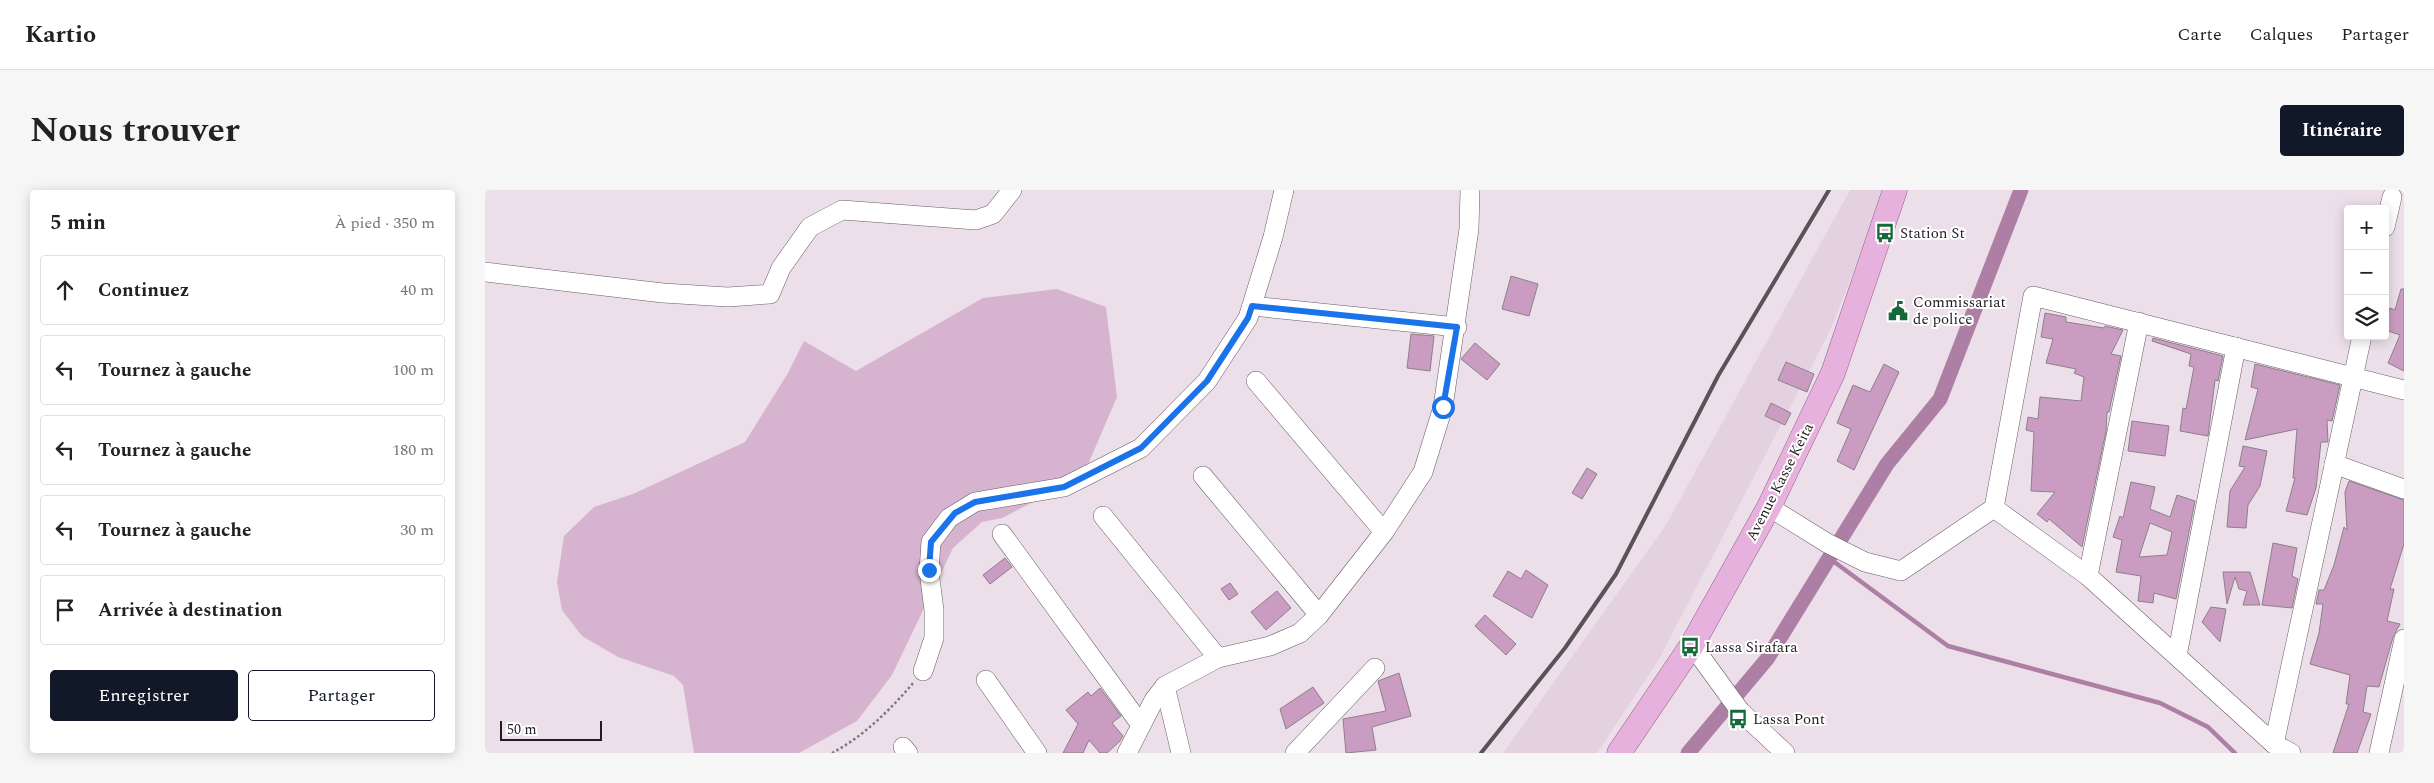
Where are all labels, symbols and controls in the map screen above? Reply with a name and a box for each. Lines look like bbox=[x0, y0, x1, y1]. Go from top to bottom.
text: Kartio bbox=[25, 17, 96, 53]
text: Carte bbox=[2178, 21, 2222, 48]
text: Calques bbox=[2250, 21, 2313, 48]
text: Partager bbox=[2341, 21, 2409, 48]
text: Nous trouver bbox=[30, 104, 240, 157]
button: Itinéraire bbox=[2280, 105, 2404, 156]
map controls bbox=[2344, 205, 2389, 340]
button: + bbox=[2344, 205, 2389, 250]
text: 5 min bbox=[50, 207, 106, 239]
text: À pied · 350 m bbox=[334, 211, 435, 235]
bus stop icon: Station St bbox=[1874, 222, 1896, 244]
place label: Station St bbox=[1900, 222, 1965, 245]
button: − bbox=[2344, 250, 2389, 295]
icon: ahead bbox=[51, 276, 79, 304]
text: Continuez bbox=[98, 276, 189, 305]
text: 40 m bbox=[400, 278, 434, 302]
place label: Commissariat de police bbox=[1913, 291, 2006, 331]
button: layers bbox=[2344, 295, 2389, 340]
public building icon: Commissariat de police bbox=[1887, 300, 1909, 322]
icon: left bbox=[51, 356, 79, 384]
text: Tournez à gauche bbox=[98, 356, 251, 385]
text: 100 m bbox=[392, 358, 434, 382]
route start bbox=[1432, 396, 1455, 419]
street label: Avenue Kasse Keita bbox=[1740, 418, 1820, 545]
icon: left bbox=[51, 436, 79, 464]
text: Tournez à gauche bbox=[98, 436, 251, 465]
text: 180 m bbox=[392, 438, 434, 462]
icon: left bbox=[51, 516, 79, 544]
text: Tournez à gauche bbox=[98, 516, 251, 545]
text: 30 m bbox=[400, 518, 434, 542]
route end bbox=[918, 559, 941, 582]
icon: arrive bbox=[51, 596, 79, 624]
text: Arrivée à destination bbox=[98, 596, 282, 625]
bus stop icon: Lassa Sirafara bbox=[1679, 636, 1701, 658]
place label: Lassa Sirafara bbox=[1705, 636, 1798, 659]
button: Enregistrer bbox=[50, 670, 238, 721]
button: Partager bbox=[248, 670, 435, 721]
bus stop icon: Lassa Pont bbox=[1727, 708, 1749, 730]
place label: Lassa Pont bbox=[1753, 708, 1825, 731]
scale bar bbox=[500, 718, 603, 741]
text: 50 m bbox=[507, 719, 537, 740]

